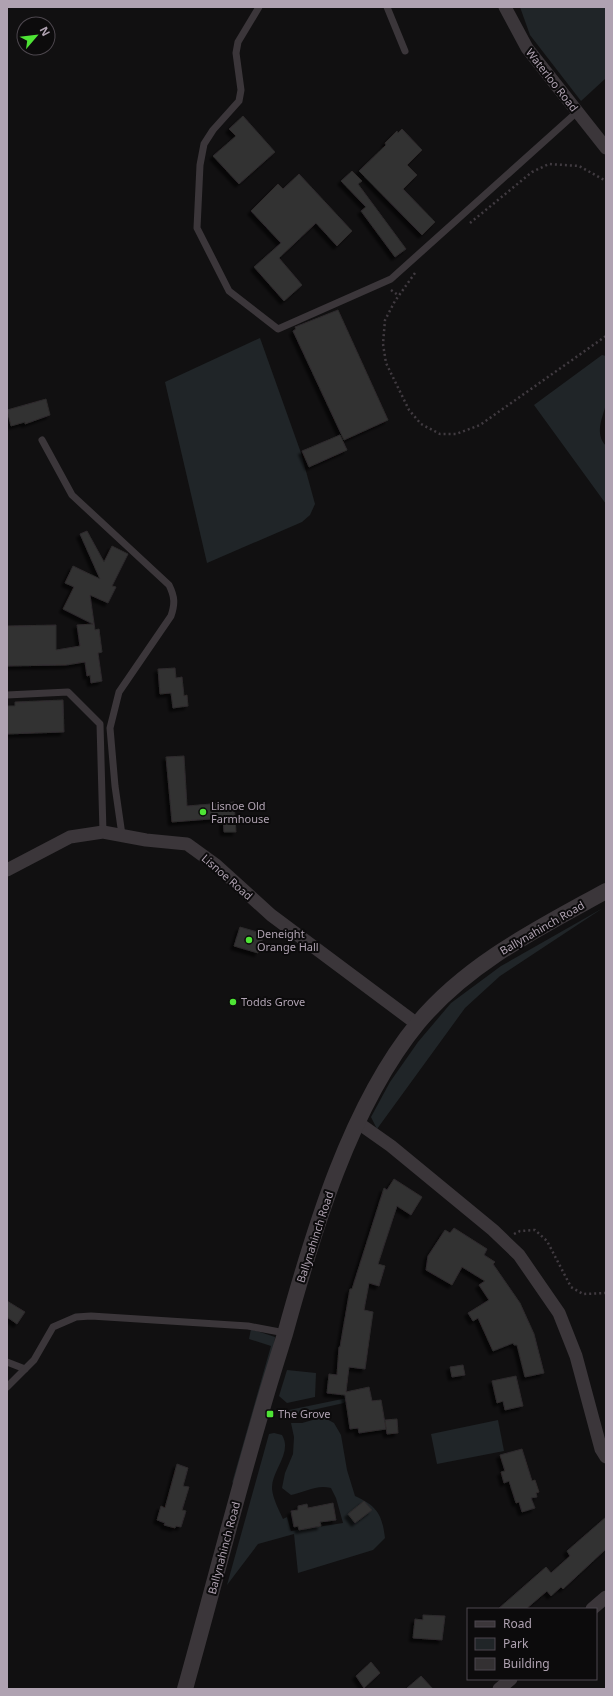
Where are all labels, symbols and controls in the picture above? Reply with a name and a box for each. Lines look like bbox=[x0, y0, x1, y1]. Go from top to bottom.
north arrow bbox=[16, 16, 56, 56]
text: N bbox=[37, 24, 54, 39]
street label: Waterloo Road bbox=[523, 45, 582, 114]
place label: Lisnoe Old Farmhouse bbox=[211, 798, 269, 826]
marker: Lisnoe Old Farmhouse bbox=[198, 807, 208, 817]
street label: Lisnoe Road bbox=[199, 850, 256, 903]
street label: Ballynahinch Road bbox=[497, 897, 587, 958]
place label: Deneight Orange Hall bbox=[257, 926, 319, 954]
marker: Deneight Orange Hall bbox=[244, 935, 254, 945]
place label: Todds Grove bbox=[241, 994, 305, 1009]
marker: Todds Grove bbox=[228, 997, 238, 1007]
street label: Ballynahinch Road bbox=[293, 1189, 336, 1285]
place label: The Grove bbox=[278, 1406, 331, 1421]
marker: The Grove bbox=[265, 1409, 275, 1419]
street label: Ballynahinch Road bbox=[204, 1500, 243, 1596]
legend bbox=[467, 1608, 597, 1680]
text: Road bbox=[503, 1615, 532, 1632]
text: Park bbox=[503, 1635, 529, 1652]
text: Building bbox=[503, 1655, 550, 1672]

